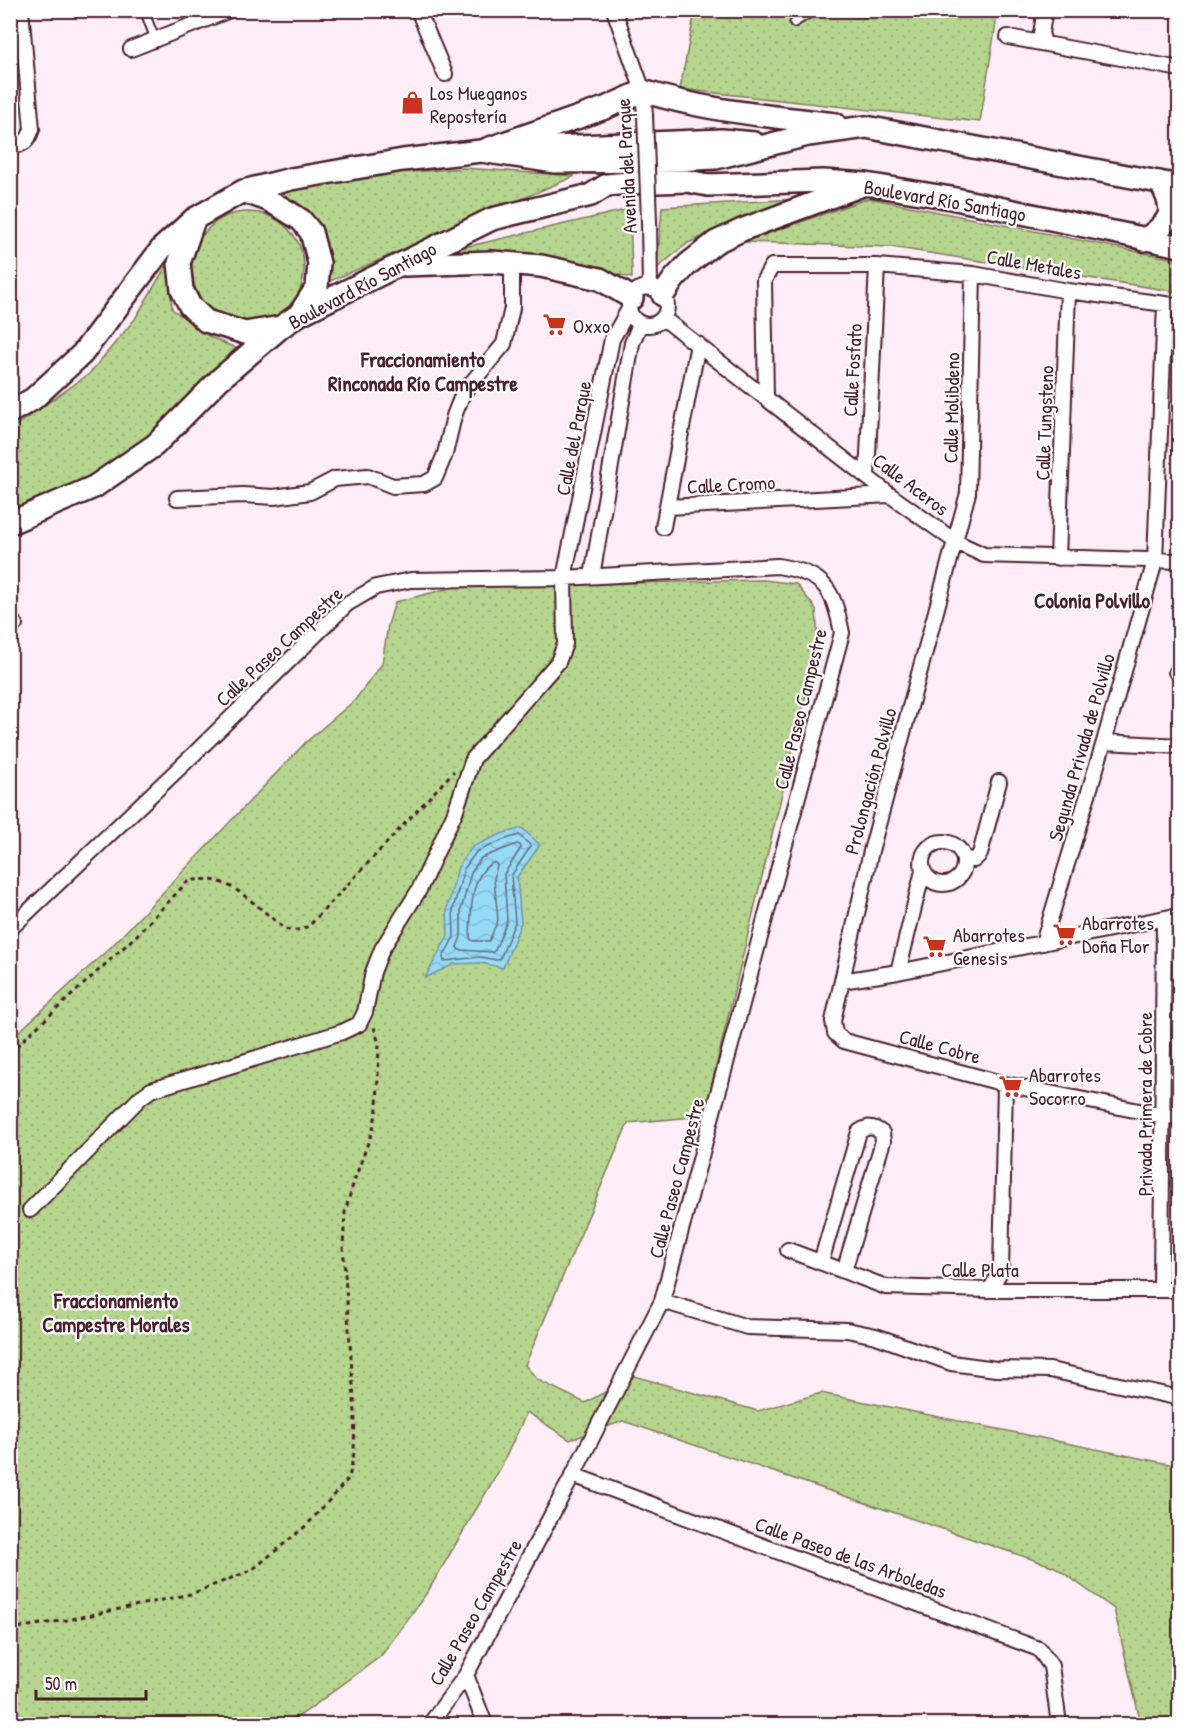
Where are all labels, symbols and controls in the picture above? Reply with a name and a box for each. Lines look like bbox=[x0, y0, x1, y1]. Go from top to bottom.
place label: Los Mueganos Repostería bbox=[430, 79, 527, 129]
shop icon: Los Mueganos Repostería bbox=[399, 90, 425, 116]
street label: Avenida del Parque bbox=[609, 98, 643, 234]
street label: Boulevard Río Santiago bbox=[862, 172, 1028, 228]
street label: Boulevard Río Santiago bbox=[283, 235, 441, 335]
street label: Calle Metales bbox=[985, 242, 1084, 286]
supermarket icon: Oxxo bbox=[542, 312, 568, 338]
place label: Oxxo bbox=[573, 312, 610, 339]
street label: Calle Fosfato bbox=[836, 323, 868, 417]
district label: Fraccionamiento Rinconada Río Campestre bbox=[328, 345, 519, 399]
street label: Calle Molibdeno bbox=[937, 352, 965, 464]
street label: Calle Tungsteno bbox=[1029, 365, 1059, 481]
street label: Calle del Parque bbox=[549, 378, 597, 498]
street label: Calle Aceros bbox=[867, 446, 955, 522]
street label: Calle Cromo bbox=[686, 468, 776, 500]
street label: Calle Paseo Campestre bbox=[209, 580, 349, 712]
district label: Colonia Polvillo bbox=[1034, 586, 1151, 615]
street label: Calle Paseo Campestre bbox=[767, 626, 833, 792]
street label: Segunda Privada de Polvillo bbox=[1041, 650, 1121, 844]
street label: Prolongación Polvillo bbox=[837, 705, 903, 857]
place label: Abarrotes Doña Flor bbox=[1082, 909, 1154, 959]
place label: Abarrotes Genesis bbox=[953, 921, 1025, 971]
supermarket icon: Abarrotes Doña Flor bbox=[1051, 921, 1077, 947]
supermarket icon: Abarrotes Genesis bbox=[922, 933, 948, 959]
street label: Privada Primera de Cobre bbox=[1131, 1012, 1158, 1196]
street label: Calle Cobre bbox=[896, 1022, 984, 1070]
place label: Abarrotes Socorro bbox=[1029, 1061, 1101, 1111]
supermarket icon: Abarrotes Socorro bbox=[998, 1073, 1024, 1099]
street label: Calle Paseo Campestre bbox=[642, 1095, 710, 1261]
street label: Calle Plata bbox=[941, 1256, 1019, 1283]
district label: Fraccionamiento Campestre Morales bbox=[42, 1286, 190, 1340]
street label: Calle Paseo de las Arboledas bbox=[751, 1510, 951, 1604]
street label: Calle Paseo Campestre bbox=[422, 1534, 528, 1690]
scale bar bbox=[36, 1663, 146, 1701]
text: 50 m bbox=[45, 1671, 77, 1696]

